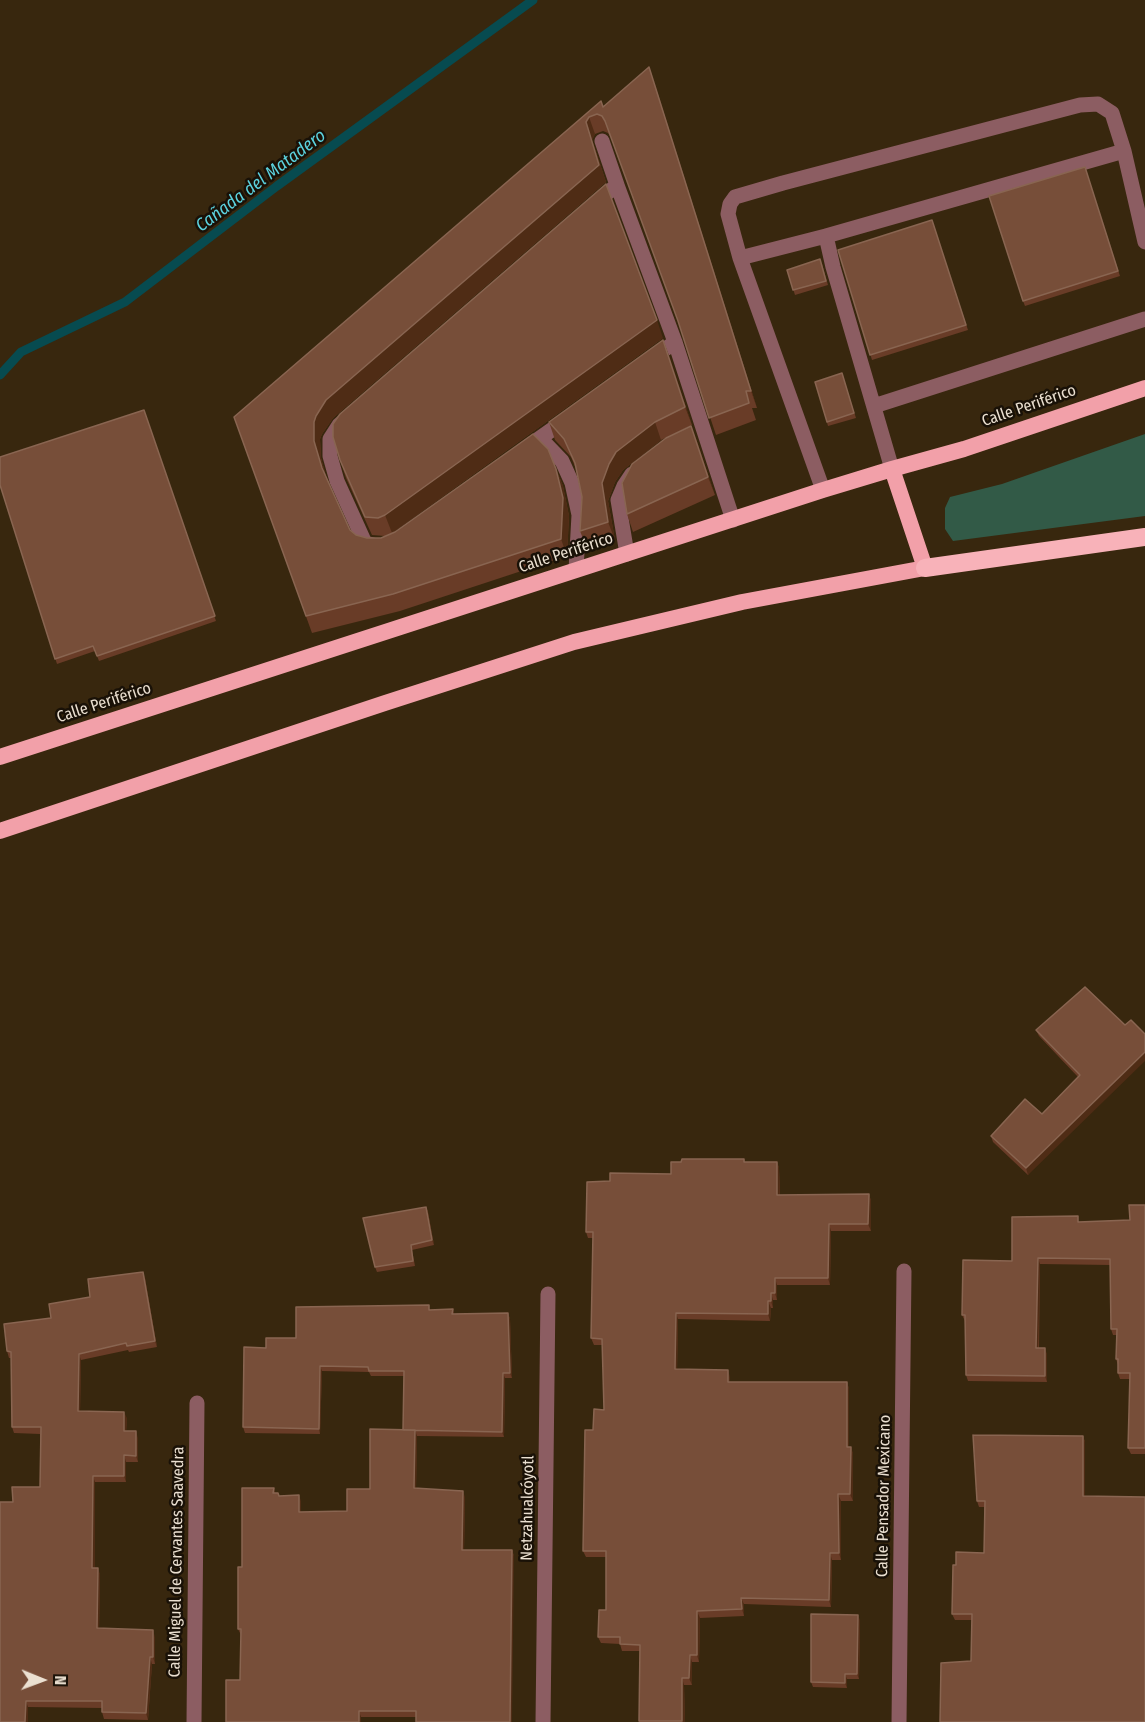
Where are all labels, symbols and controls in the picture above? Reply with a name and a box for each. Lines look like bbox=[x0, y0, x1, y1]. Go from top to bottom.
water label: Cañada del Matadero bbox=[192, 125, 330, 237]
street label: Calle Periférico bbox=[979, 381, 1079, 431]
street label: Calle Periférico bbox=[516, 529, 616, 577]
street label: Calle Periférico bbox=[54, 679, 154, 727]
street label: Calle Pensador Mexicano bbox=[873, 1415, 895, 1577]
street label: Calle Miguel de Cervantes Saavedra bbox=[165, 1447, 189, 1677]
street label: Netzahualcóyotl bbox=[517, 1455, 539, 1561]
north arrow bbox=[12, 1650, 72, 1710]
text: N bbox=[51, 1675, 70, 1685]

